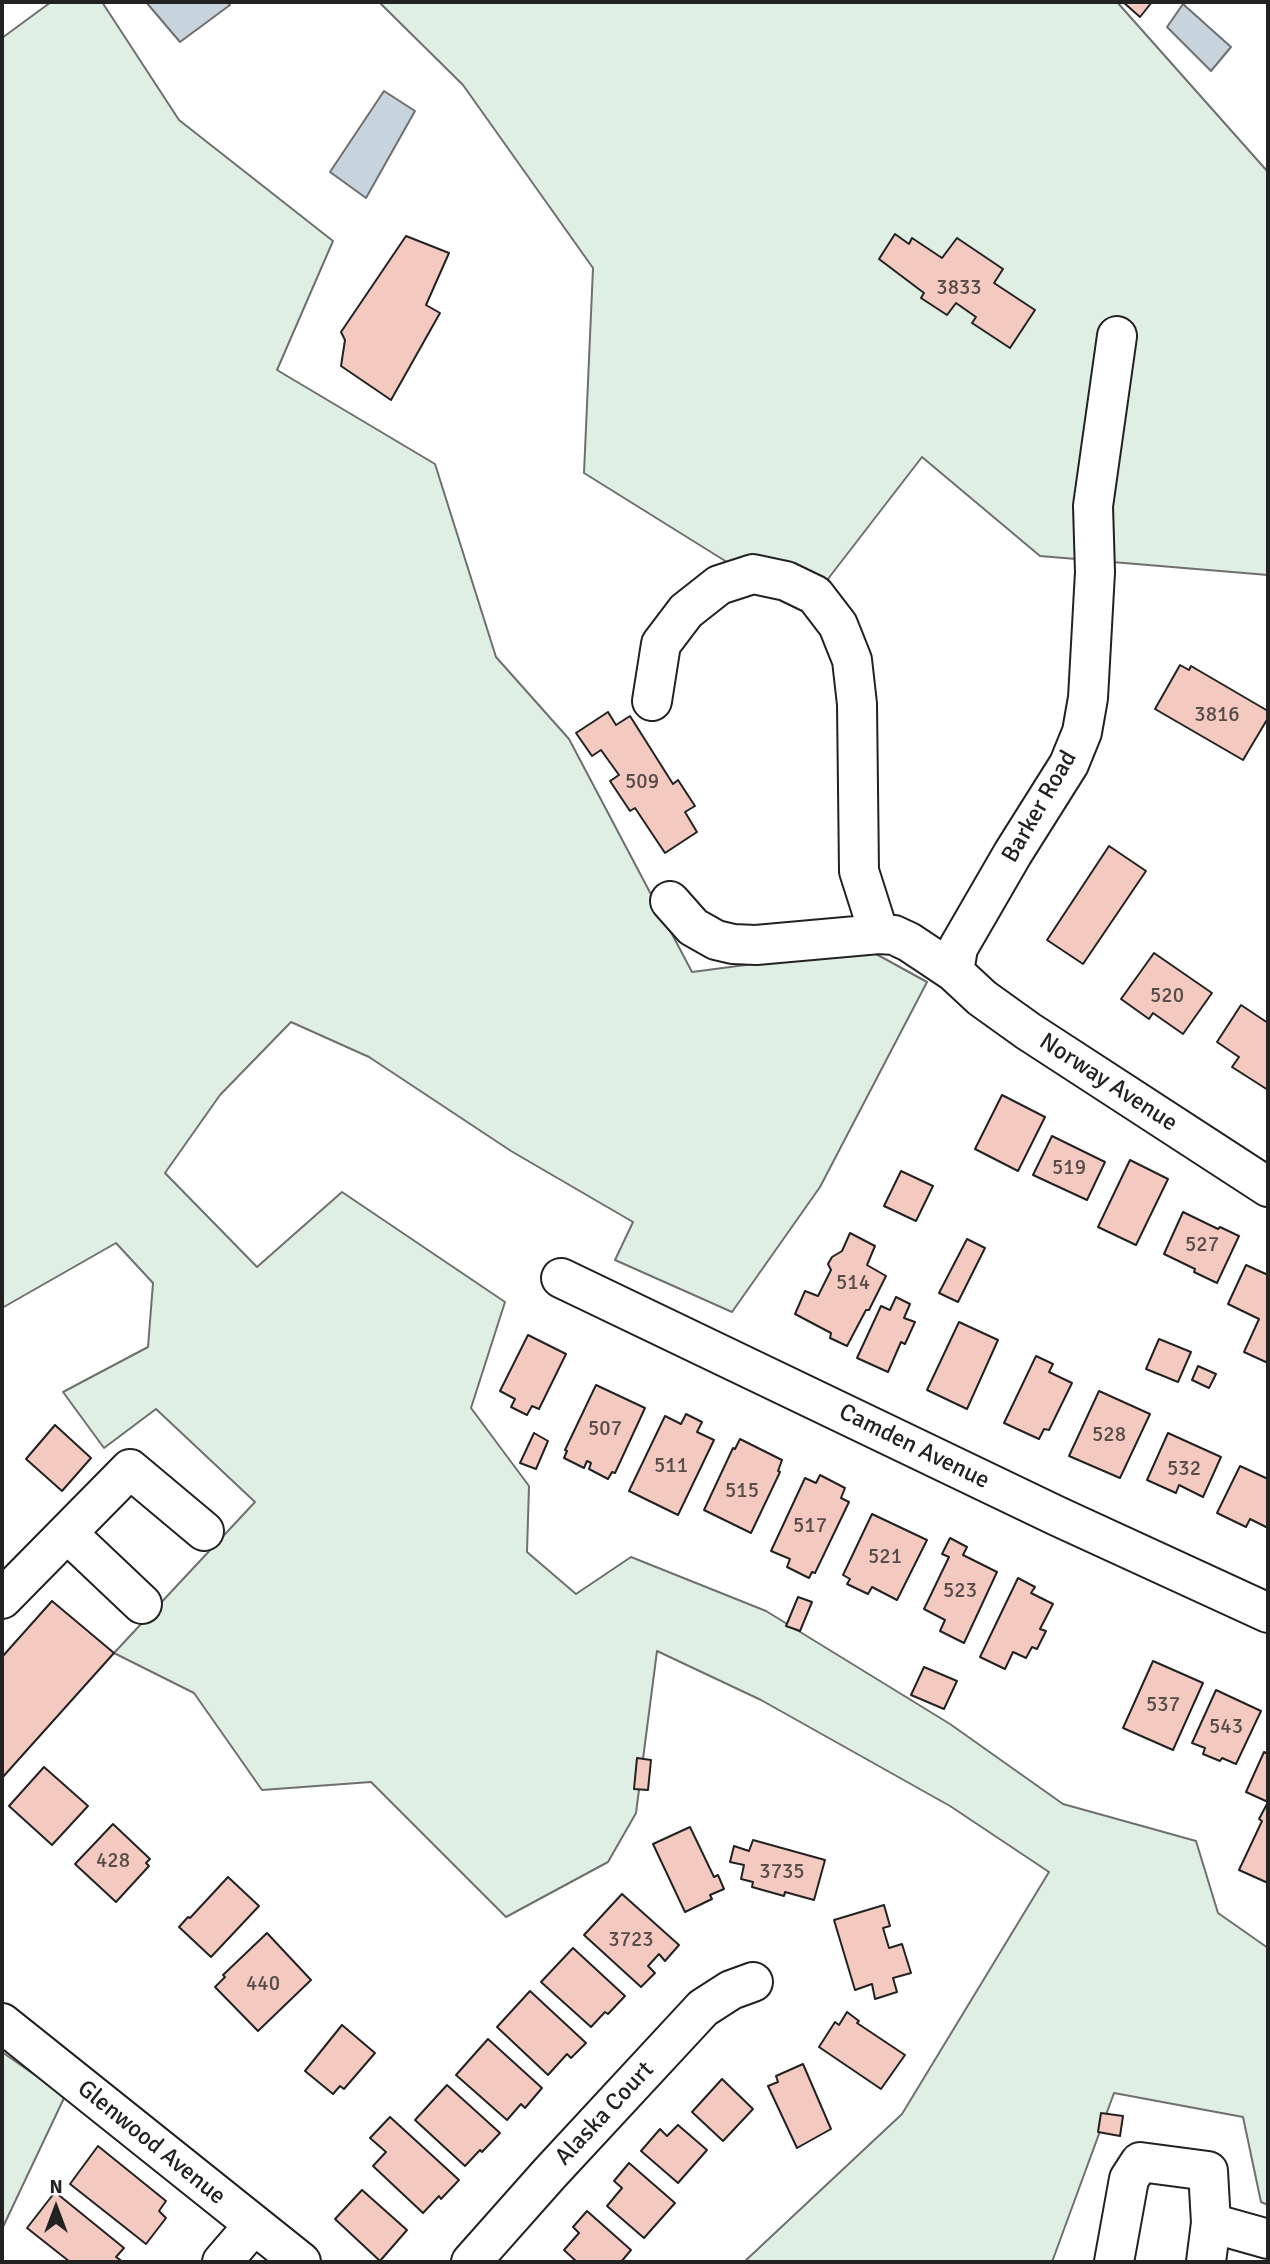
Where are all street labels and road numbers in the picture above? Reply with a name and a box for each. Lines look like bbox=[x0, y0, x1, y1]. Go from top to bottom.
street label: Barker Road bbox=[996, 746, 1084, 868]
street label: Norway Avenue bbox=[1034, 1028, 1182, 1138]
street label: Camden Avenue bbox=[834, 1398, 994, 1496]
street label: Alaska Court bbox=[550, 2056, 660, 2172]
street label: Glenwood Avenue bbox=[71, 2075, 231, 2211]

